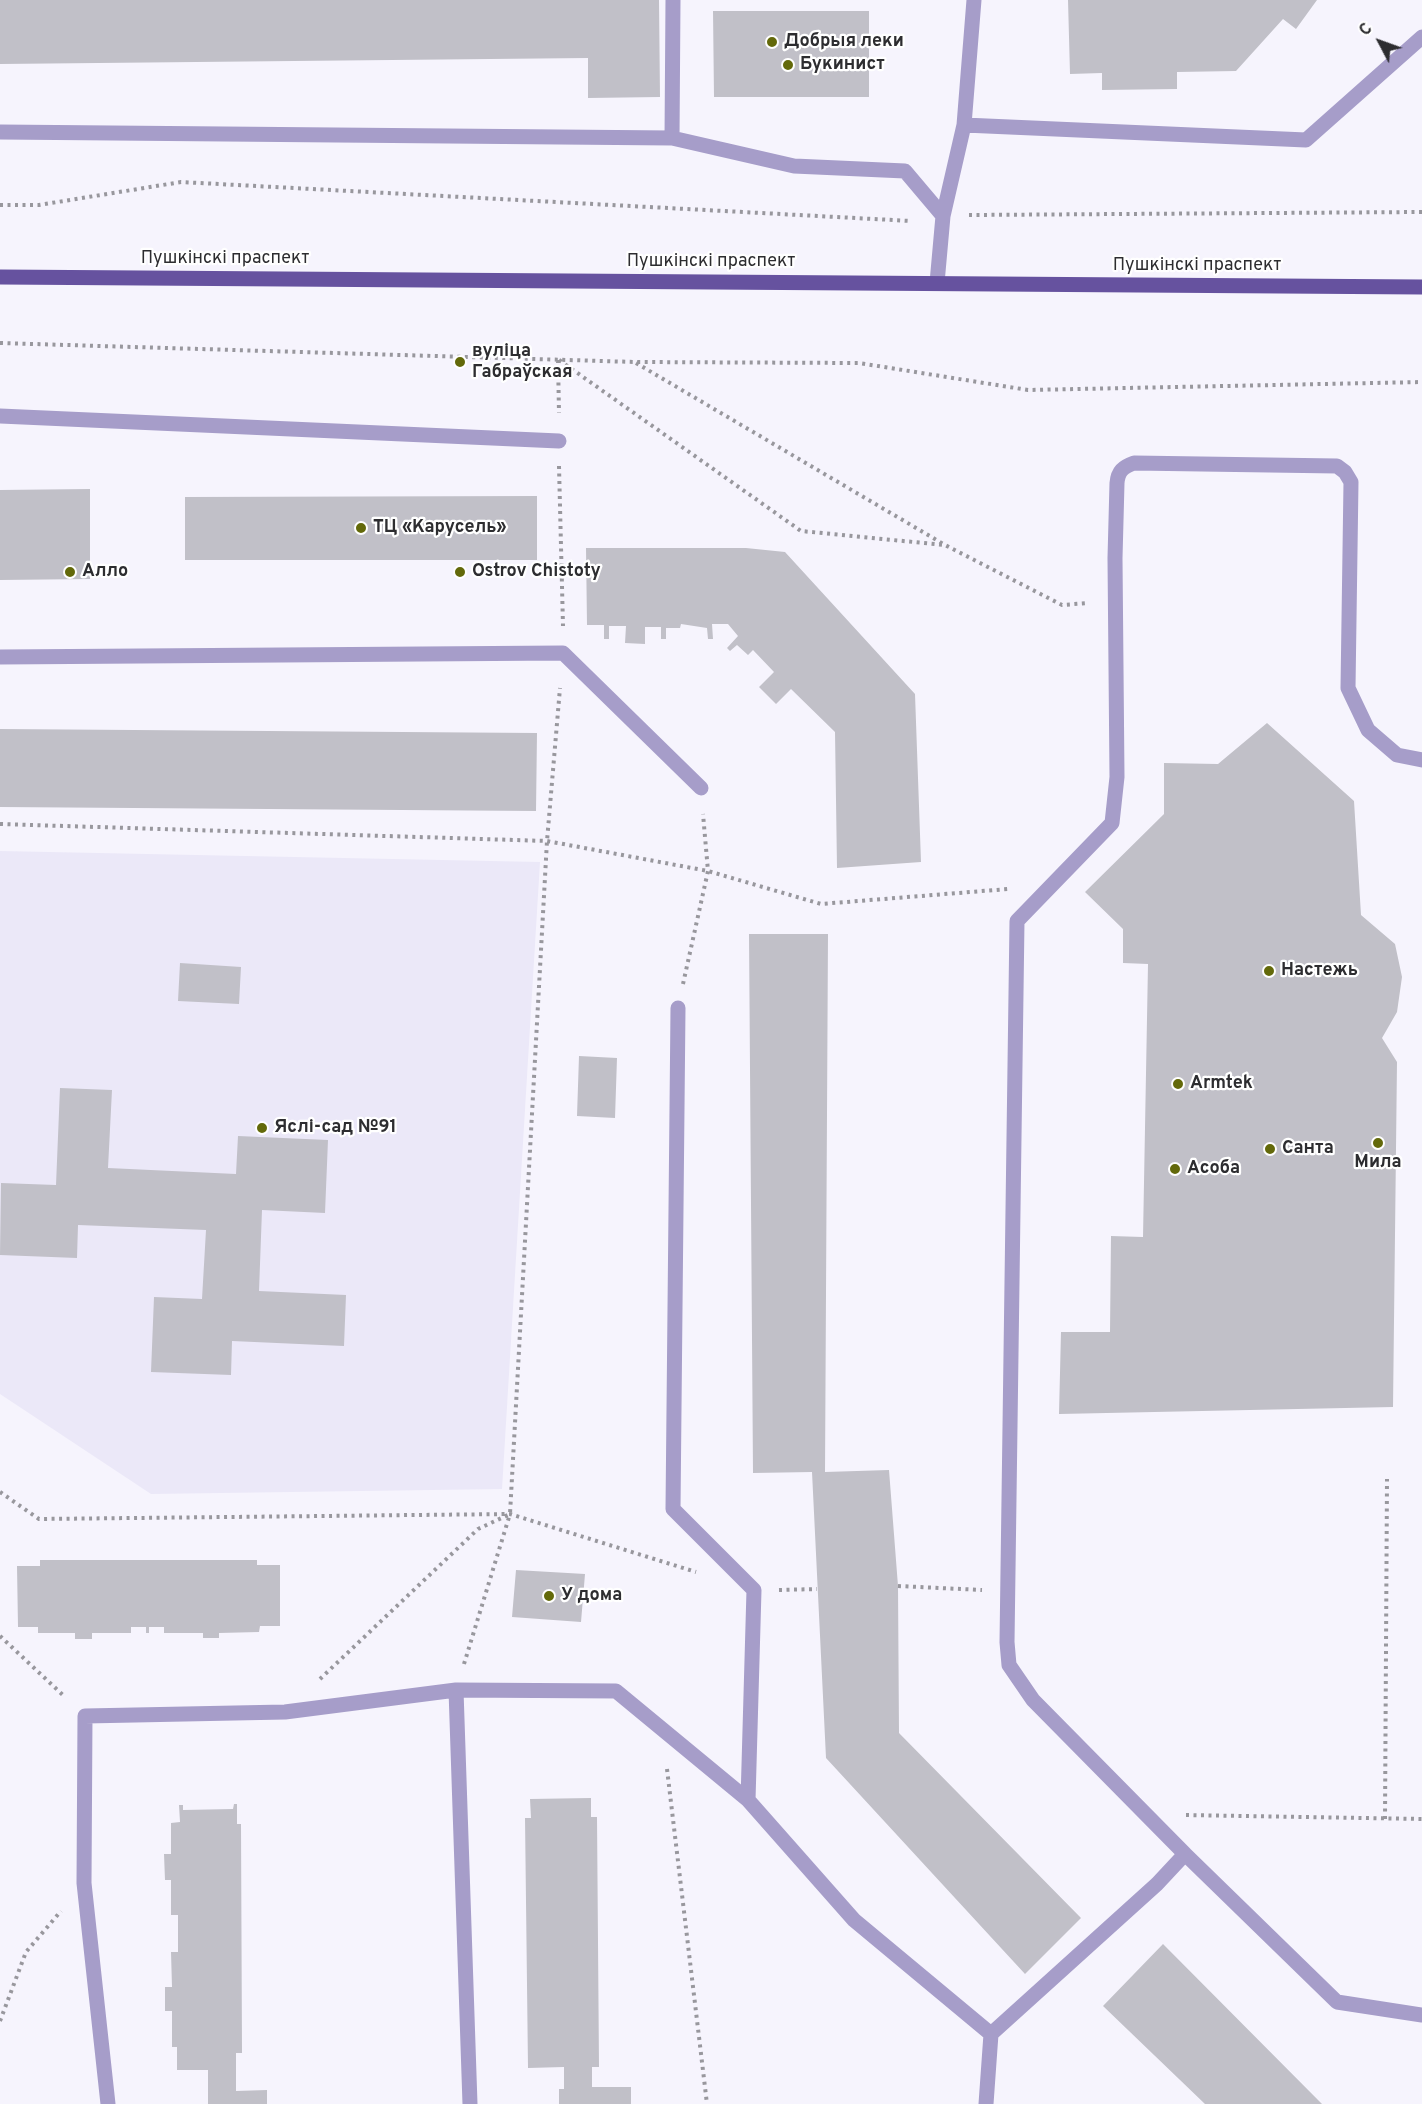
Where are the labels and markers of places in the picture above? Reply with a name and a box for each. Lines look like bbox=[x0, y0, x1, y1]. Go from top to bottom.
place label: Добрыя леки bbox=[784, 31, 904, 53]
marker: Добрыя леки bbox=[765, 35, 779, 49]
place label: Букинист bbox=[800, 54, 885, 76]
marker: Букинист bbox=[781, 58, 795, 72]
place label: вуліца Габраўская bbox=[472, 341, 573, 384]
marker: вуліца Габраўская bbox=[453, 355, 467, 369]
place label: ТЦ «Карусель» bbox=[373, 517, 507, 539]
marker: ТЦ «Карусель» bbox=[354, 521, 368, 535]
place label: Алло bbox=[82, 561, 128, 583]
place label: Ostrov Chistoty bbox=[472, 561, 601, 583]
marker: Алло bbox=[63, 565, 77, 579]
marker: Ostrov Chistoty bbox=[453, 565, 467, 579]
place label: Настежь bbox=[1281, 960, 1358, 982]
marker: Настежь bbox=[1262, 964, 1276, 978]
place label: Armtek bbox=[1190, 1073, 1253, 1095]
marker: Armtek bbox=[1171, 1077, 1185, 1091]
place label: Яслі-сад №91 bbox=[274, 1117, 397, 1139]
marker: Яслі-сад №91 bbox=[255, 1121, 269, 1135]
marker: Мила bbox=[1371, 1136, 1385, 1150]
place label: Санта bbox=[1282, 1138, 1334, 1160]
marker: Санта bbox=[1263, 1142, 1277, 1156]
place label: Мила bbox=[1354, 1152, 1402, 1174]
place label: Асоба bbox=[1187, 1158, 1240, 1180]
marker: Асоба bbox=[1168, 1162, 1182, 1176]
place label: У дома bbox=[561, 1585, 622, 1607]
marker: У дома bbox=[542, 1589, 556, 1603]

